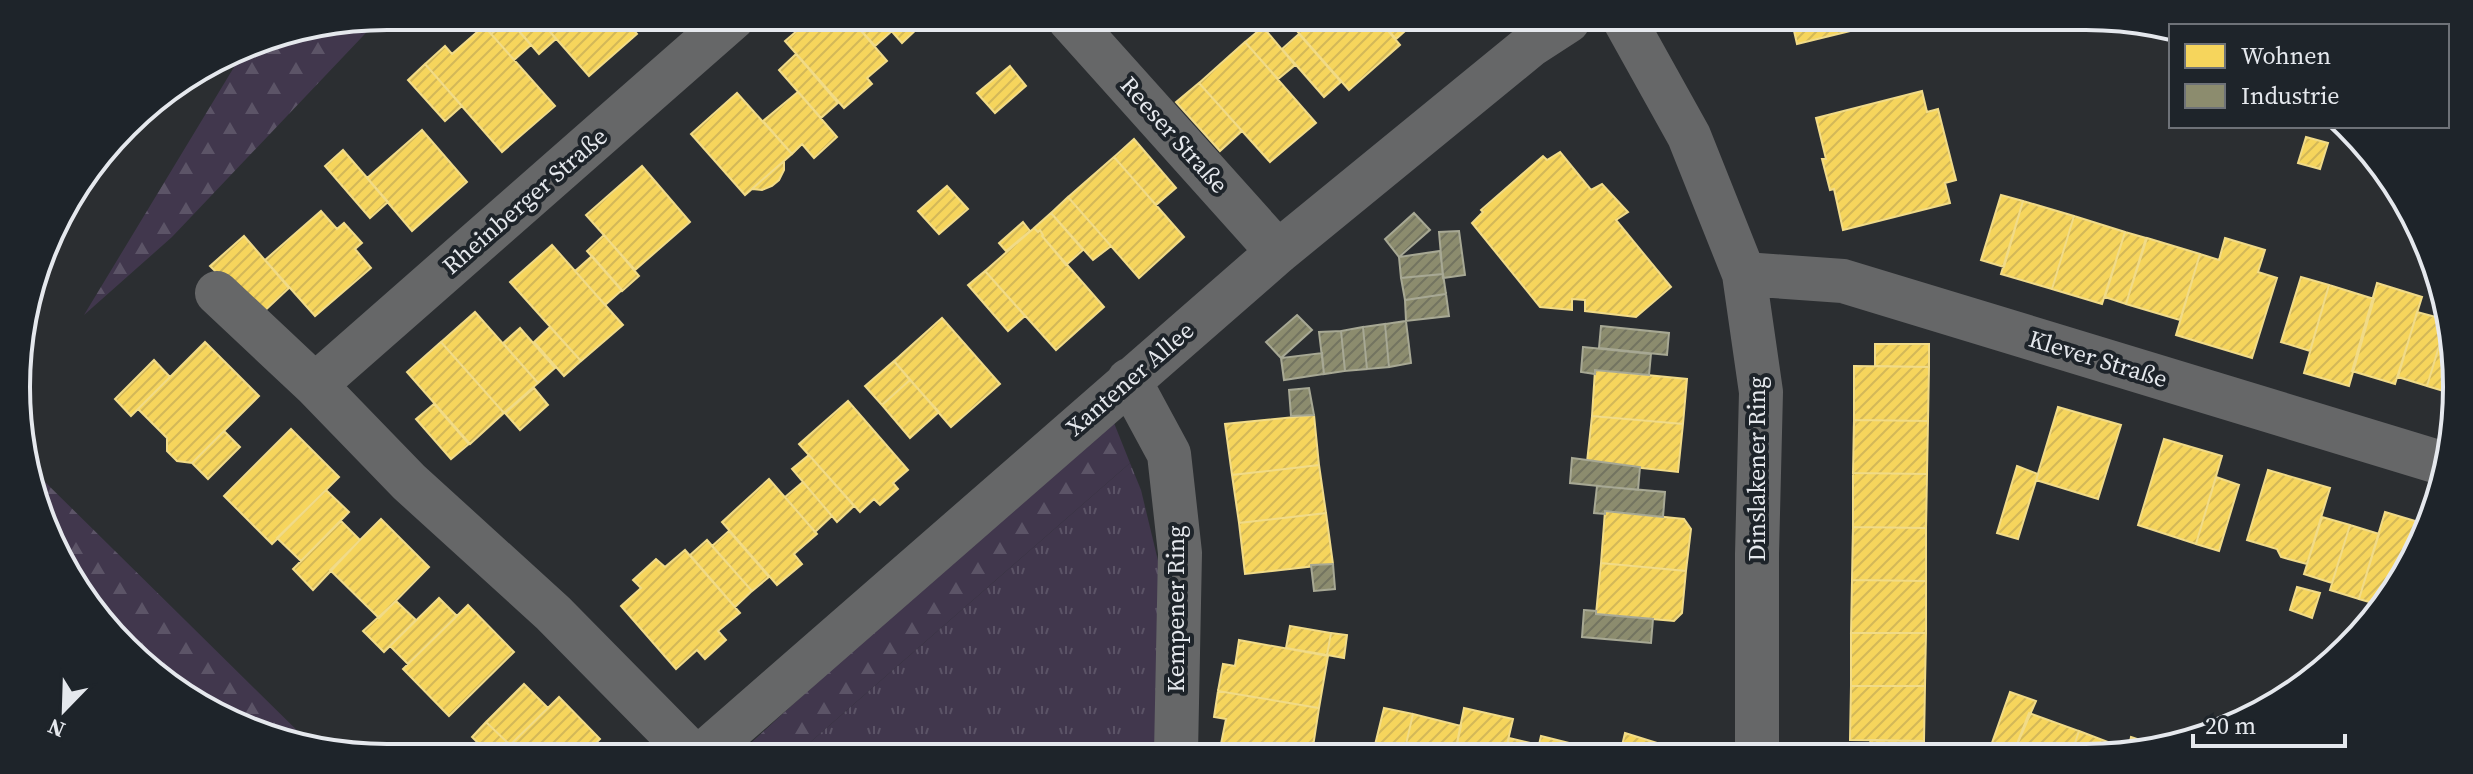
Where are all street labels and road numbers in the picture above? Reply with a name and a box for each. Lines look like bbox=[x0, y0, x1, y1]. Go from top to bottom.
street label: Reeser Straße bbox=[1113, 69, 1236, 200]
street label: Rheinberger Straße bbox=[435, 120, 614, 281]
street label: Xantener Allee bbox=[1059, 314, 1201, 443]
street label: Klever Straße bbox=[2025, 322, 2171, 395]
street label: Dinslakener Ring bbox=[1740, 376, 1773, 562]
street label: Kempener Ring bbox=[1159, 525, 1192, 693]

